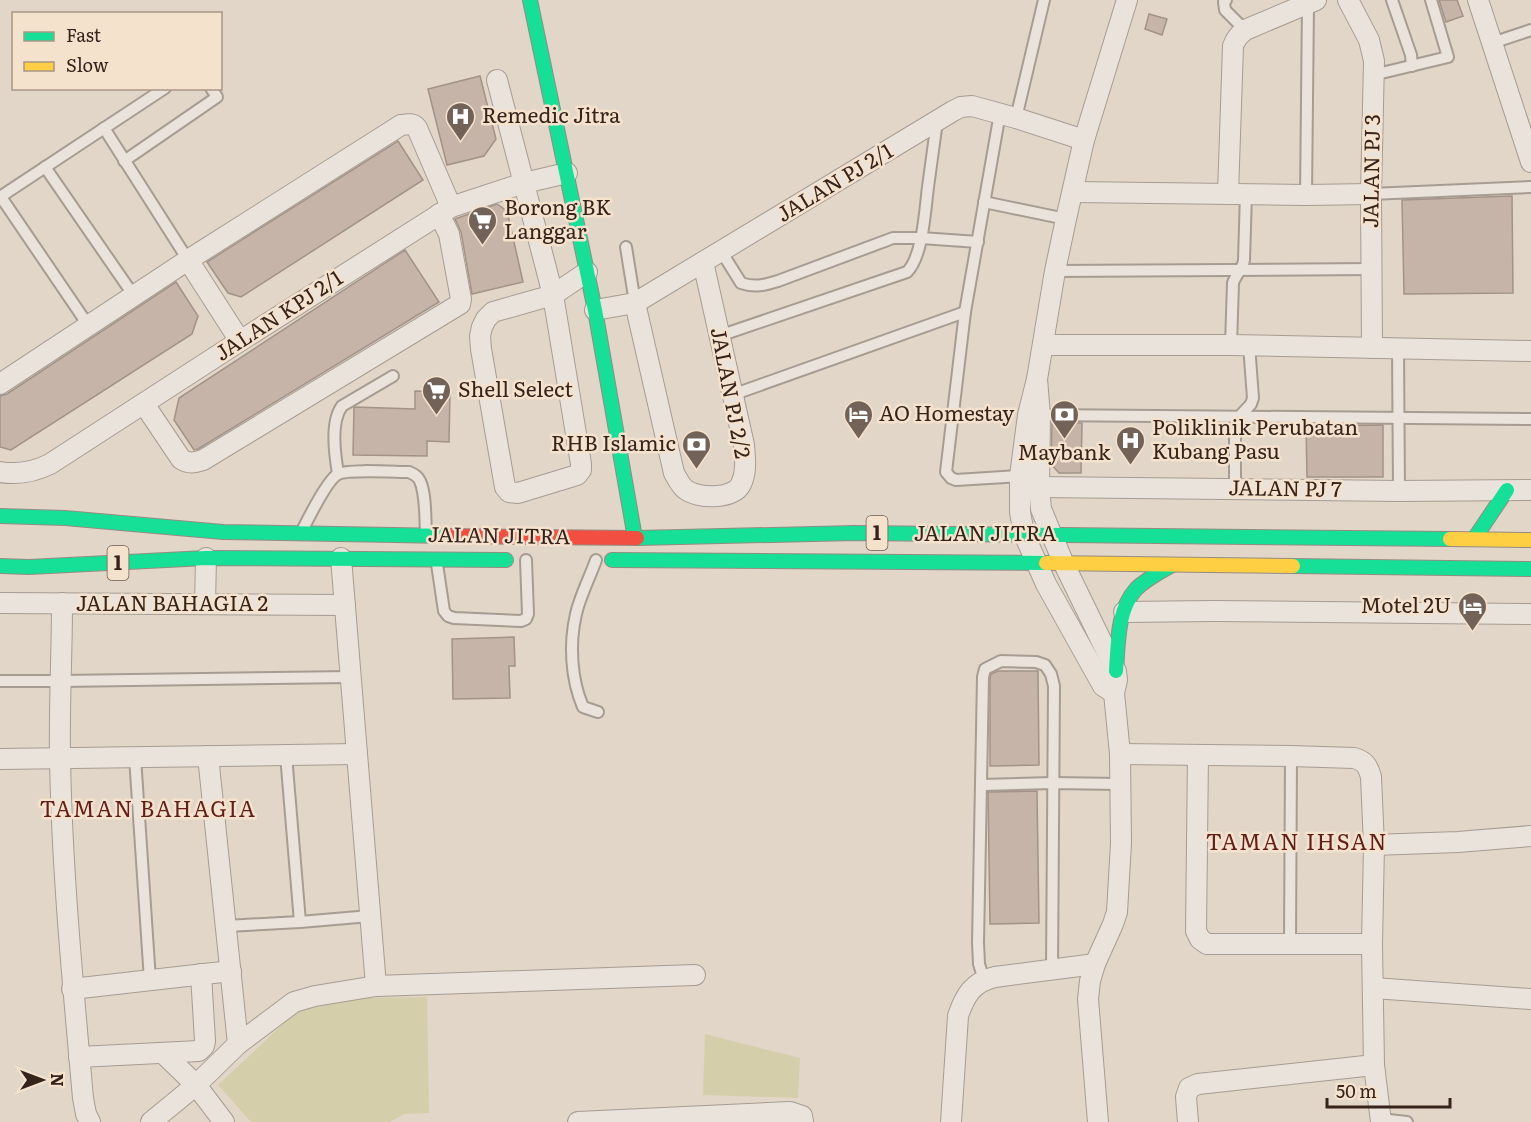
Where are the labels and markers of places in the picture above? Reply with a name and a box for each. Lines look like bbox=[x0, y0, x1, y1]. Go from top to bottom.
place label: Remedic Jitra bbox=[482, 98, 621, 129]
hospital icon: Remedic Jitra bbox=[445, 100, 477, 142]
place label: Borong BK Langgar bbox=[504, 190, 611, 245]
supermarket icon: Borong BK Langgar bbox=[467, 204, 499, 246]
place label: Shell Select bbox=[458, 372, 574, 403]
supermarket icon: Shell Select bbox=[421, 374, 453, 416]
place label: AO Homestay bbox=[879, 396, 1015, 427]
hotel icon: AO Homestay bbox=[842, 398, 874, 440]
bank icon: Maybank bbox=[1048, 398, 1080, 440]
place label: Poliklinik Perubatan Kubang Pasu bbox=[1152, 410, 1358, 465]
hospital icon: Poliklinik Perubatan Kubang Pasu bbox=[1115, 424, 1147, 466]
place label: RHB Islamic bbox=[551, 426, 676, 457]
bank icon: RHB Islamic bbox=[681, 428, 713, 470]
place label: Maybank bbox=[1017, 435, 1111, 466]
place label: Motel 2U bbox=[1361, 588, 1451, 619]
hotel icon: Motel 2U bbox=[1456, 590, 1488, 632]

